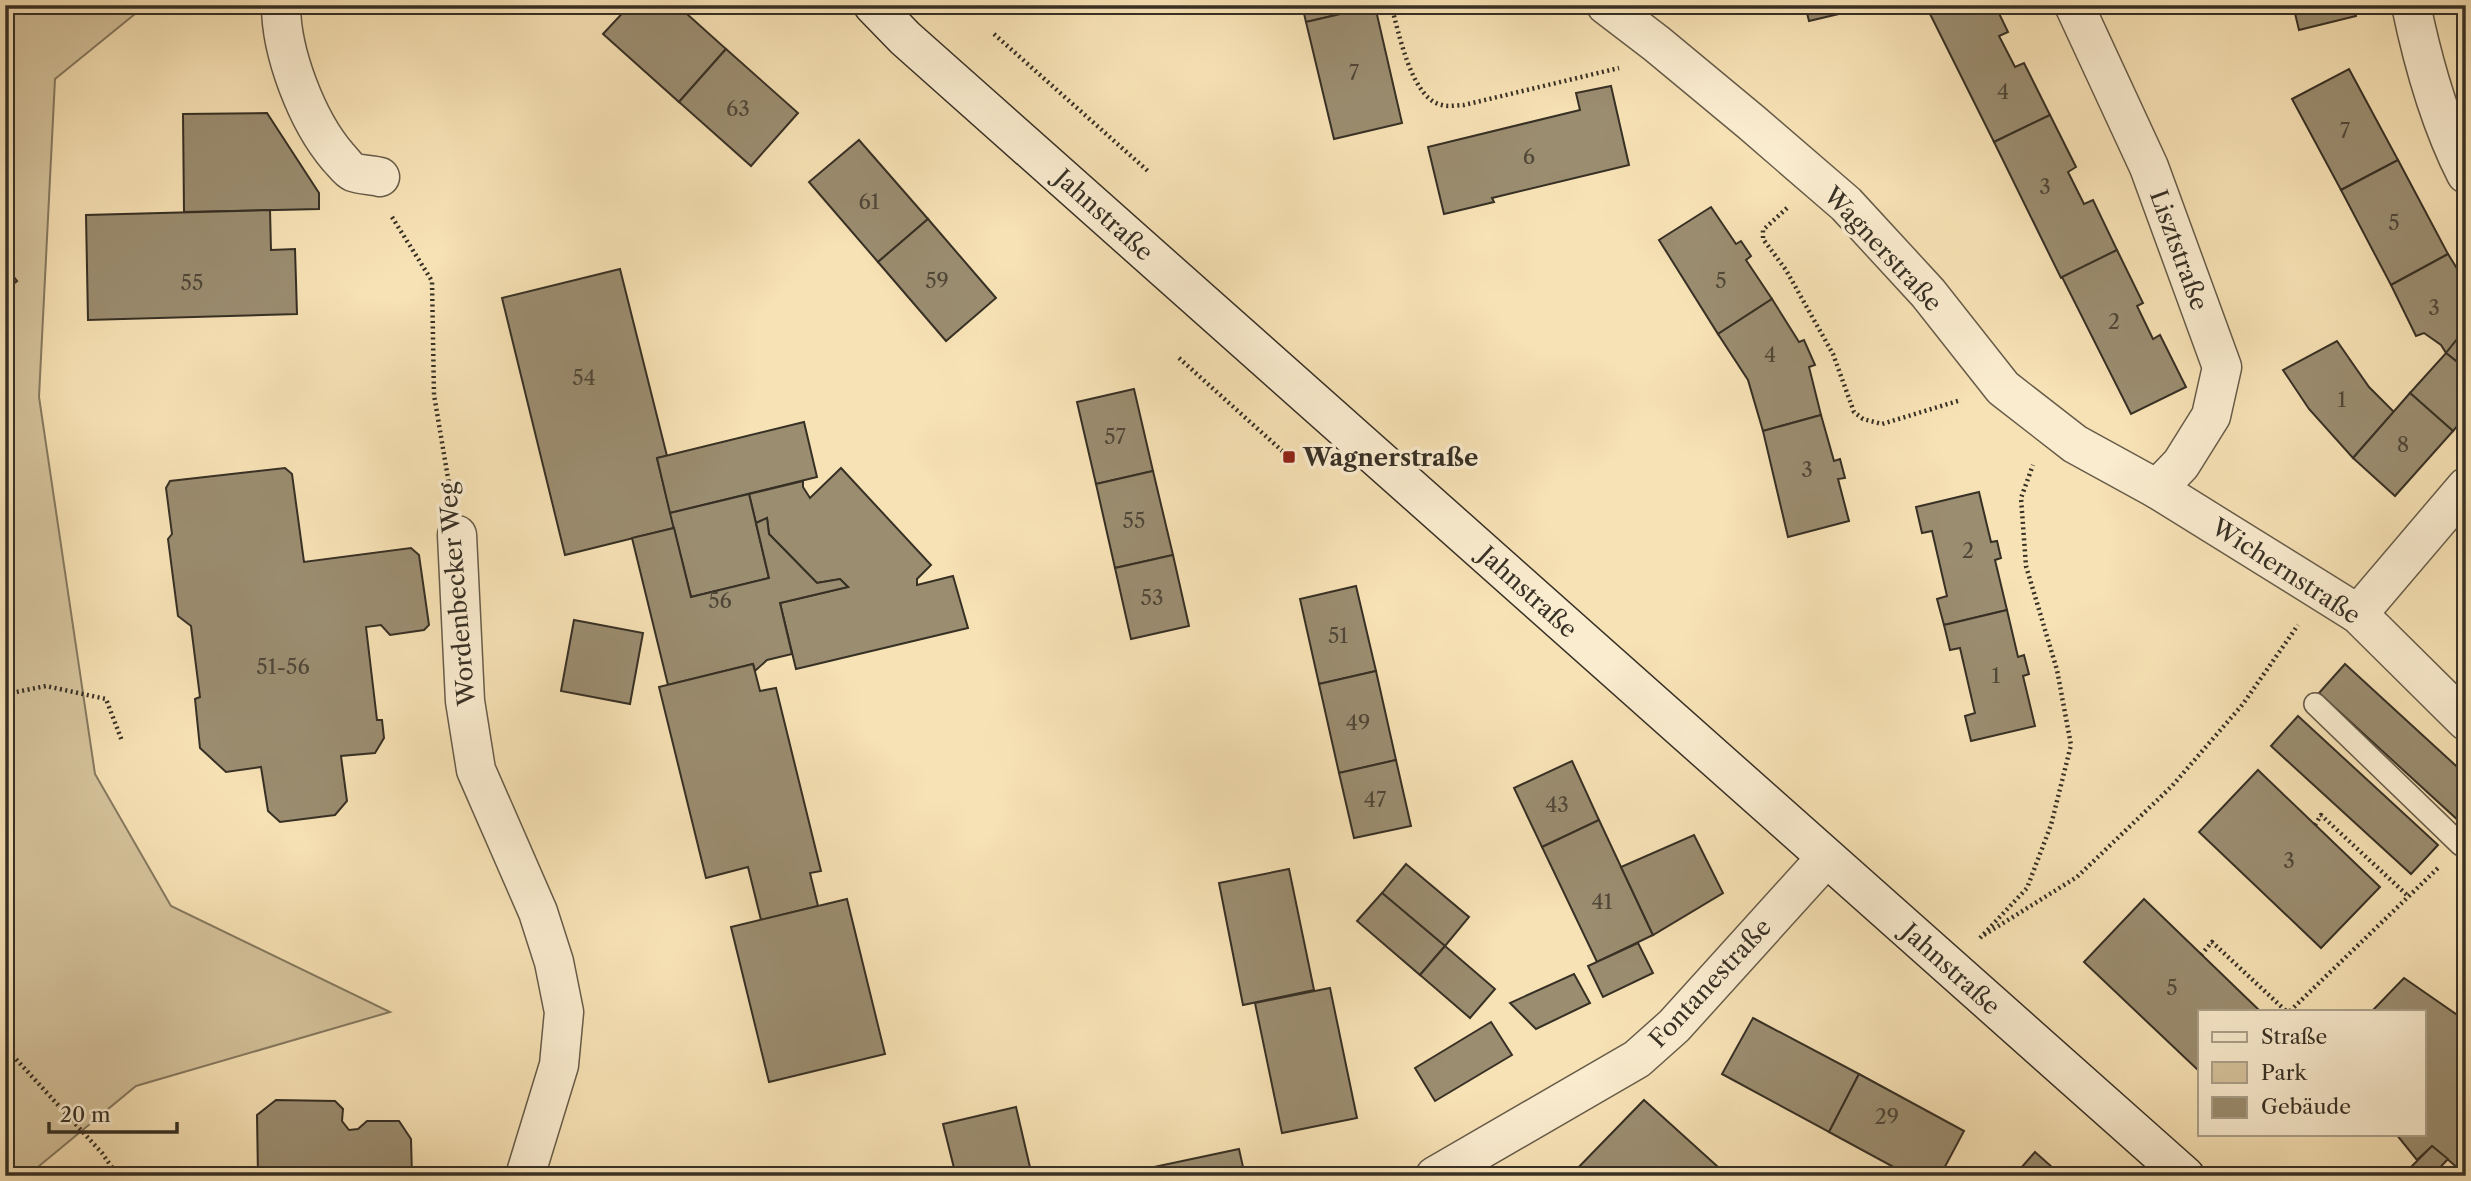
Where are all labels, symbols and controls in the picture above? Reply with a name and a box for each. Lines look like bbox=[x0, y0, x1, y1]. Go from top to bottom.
house number: 7 bbox=[1349, 60, 1360, 85]
house number: 4 bbox=[1997, 79, 2009, 104]
house number: 63 bbox=[726, 96, 750, 121]
house number: 7 bbox=[2340, 118, 2351, 143]
house number: 6 bbox=[1523, 144, 1535, 169]
street label: Jahnstraße bbox=[1046, 161, 1159, 267]
house number: 3 bbox=[2039, 174, 2051, 199]
street label: Wagnerstraße bbox=[1817, 180, 1948, 317]
street label: Lisztstraße bbox=[2144, 186, 2214, 314]
house number: 61 bbox=[858, 189, 880, 214]
house number: 5 bbox=[2388, 210, 2400, 235]
house number: 59 bbox=[925, 268, 949, 293]
house number: 5 bbox=[1715, 268, 1727, 293]
house number: 55 bbox=[181, 270, 203, 295]
house number: 3 bbox=[2428, 295, 2440, 320]
house number: 2 bbox=[2108, 309, 2120, 334]
house number: 4 bbox=[1764, 342, 1776, 367]
house number: 54 bbox=[572, 365, 596, 390]
house number: 1 bbox=[2338, 387, 2347, 412]
house number: 57 bbox=[1104, 424, 1127, 449]
house number: 8 bbox=[2397, 432, 2409, 457]
place label: Wagnerstraße bbox=[1302, 443, 1478, 472]
marker: Wagnerstraße bbox=[1281, 449, 1297, 465]
house number: 3 bbox=[1801, 457, 1813, 482]
street label: Wordenbecker Weg bbox=[433, 481, 481, 708]
house number: 55 bbox=[1123, 508, 1145, 533]
street label: Wichernstraße bbox=[2205, 512, 2366, 630]
street label: Jahnstraße bbox=[1470, 538, 1583, 644]
house number: 2 bbox=[1962, 538, 1974, 563]
house number: 53 bbox=[1141, 585, 1163, 610]
house number: 56 bbox=[708, 588, 732, 613]
house number: 51 bbox=[1328, 623, 1348, 648]
house number: 51-56 bbox=[256, 654, 310, 679]
house number: 1 bbox=[1992, 663, 2001, 688]
house number: 49 bbox=[1346, 710, 1370, 735]
house number: 47 bbox=[1364, 787, 1387, 812]
house number: 43 bbox=[1545, 792, 1569, 817]
house number: 3 bbox=[2283, 848, 2295, 873]
house number: 41 bbox=[1592, 889, 1613, 914]
street label: Fontanestraße bbox=[1643, 913, 1777, 1053]
street label: Jahnstraße bbox=[1893, 915, 2006, 1021]
house number: 5 bbox=[2166, 975, 2178, 1000]
legend bbox=[2198, 1010, 2426, 1136]
text: Straße bbox=[2261, 1024, 2327, 1049]
text: Park bbox=[2261, 1060, 2307, 1085]
scale bar bbox=[49, 1090, 177, 1134]
text: Gebäude bbox=[2261, 1094, 2351, 1119]
text: 20 m bbox=[60, 1102, 111, 1127]
house number: 29 bbox=[1875, 1104, 1899, 1129]

